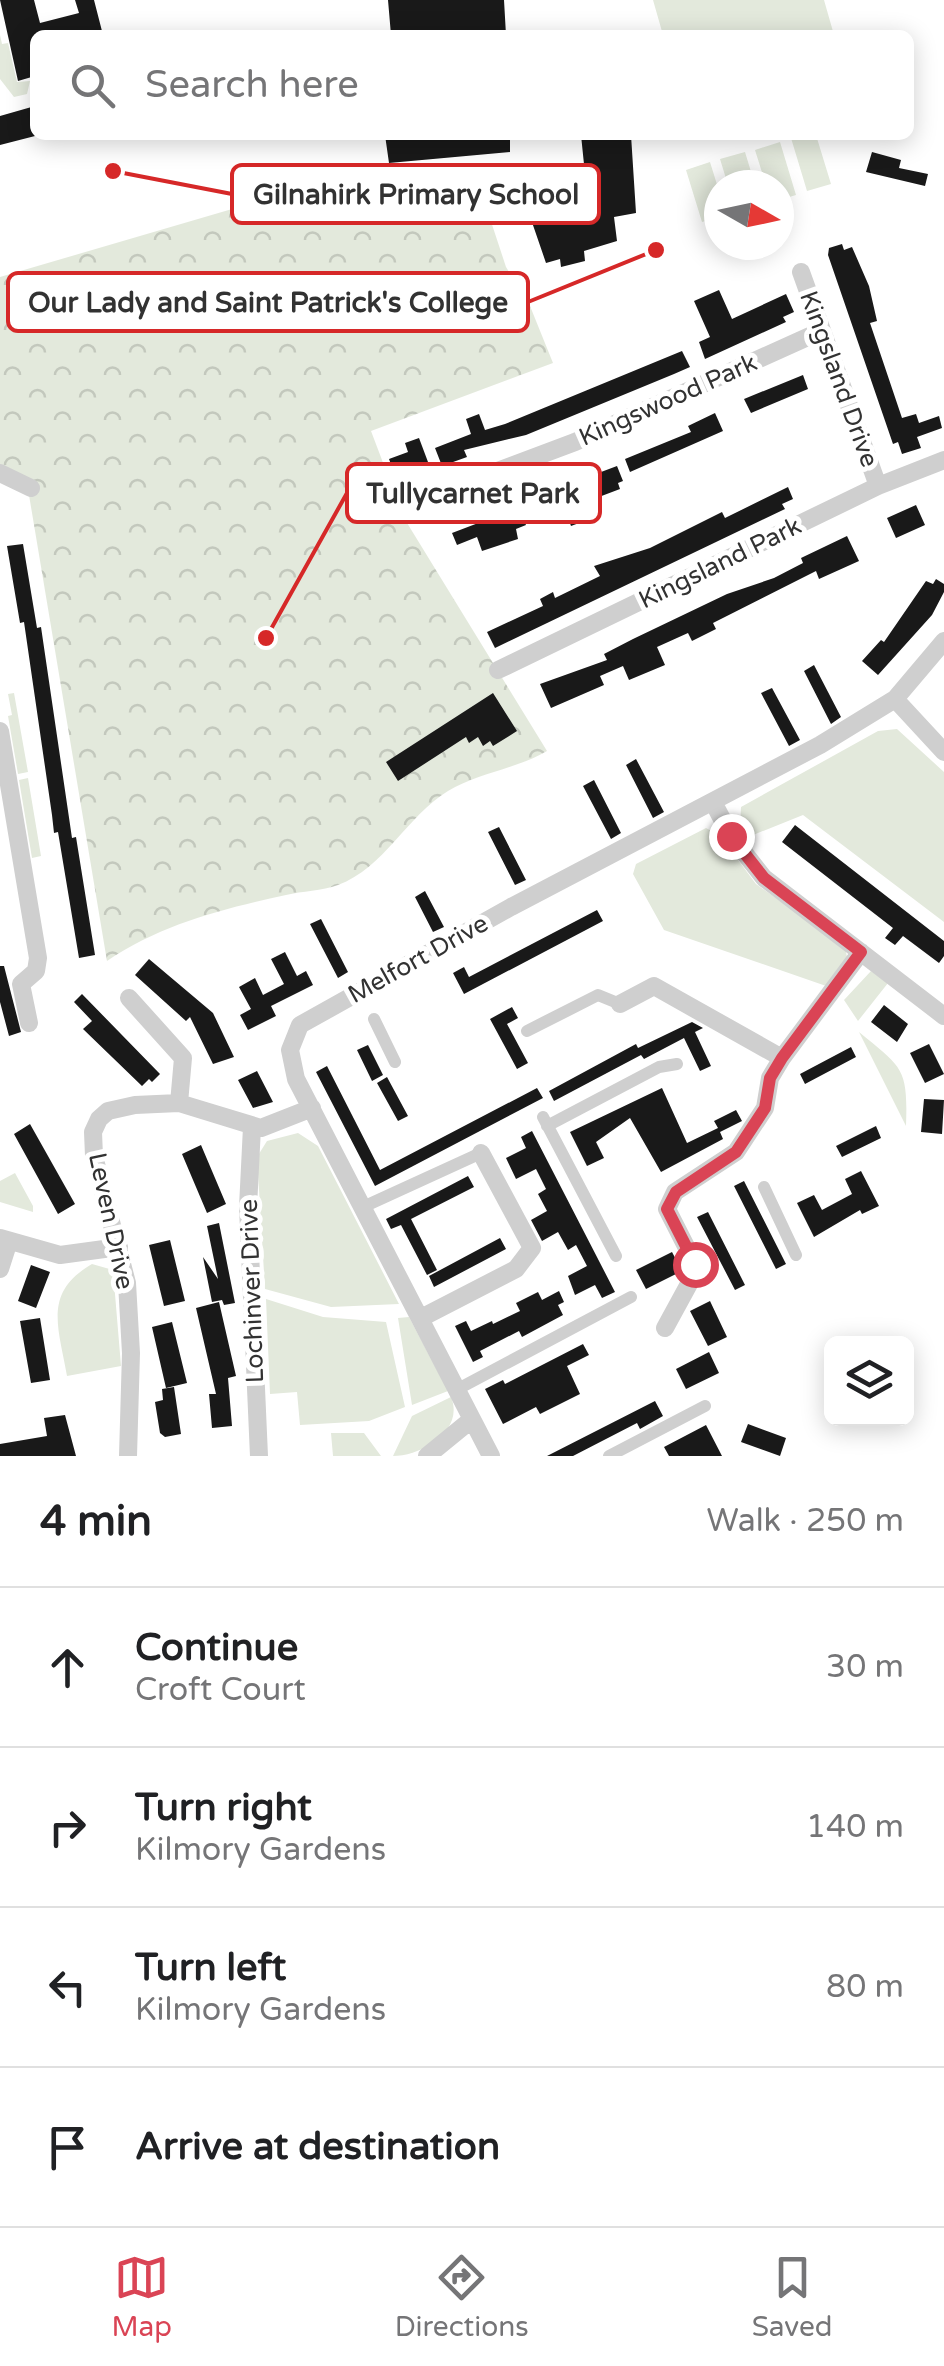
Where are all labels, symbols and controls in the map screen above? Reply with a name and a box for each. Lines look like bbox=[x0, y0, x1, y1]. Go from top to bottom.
search box bbox=[30, 30, 914, 140]
icon: search bbox=[65, 58, 120, 113]
text: Search here bbox=[145, 62, 359, 108]
callout: Gilnahirk Primary School bbox=[232, 165, 599, 223]
north arrow bbox=[704, 170, 794, 260]
text: Gilnahirk Primary School bbox=[253, 178, 579, 212]
callout: Our Lady and Saint Patrick's College bbox=[8, 273, 528, 331]
text: Our Lady and Saint Patrick's College bbox=[28, 286, 508, 320]
street label: Kingsland Drive bbox=[793, 287, 885, 471]
street label: Kingswood Park bbox=[574, 347, 762, 453]
callout: Tullycarnet Park bbox=[347, 464, 600, 522]
text: Tullycarnet Park bbox=[365, 477, 580, 511]
street label: Kingsland Park bbox=[634, 511, 806, 615]
route end bbox=[709, 814, 755, 860]
street label: Melfort Drive bbox=[343, 908, 493, 1010]
street label: Leven Drive bbox=[82, 1150, 140, 1292]
street label: Lochinver Drive bbox=[234, 1198, 270, 1384]
route start bbox=[673, 1242, 719, 1288]
map controls bbox=[824, 1336, 914, 1426]
button: layers bbox=[824, 1336, 914, 1426]
text: 4 min bbox=[40, 1496, 152, 1547]
text: Walk · 250 m bbox=[707, 1502, 904, 1540]
text: Continue bbox=[135, 1625, 298, 1671]
icon: ahead bbox=[40, 1640, 95, 1695]
text: 30 m bbox=[826, 1648, 904, 1686]
text: Croft Court bbox=[135, 1671, 306, 1709]
text: Turn right bbox=[135, 1785, 312, 1831]
icon: right bbox=[40, 1800, 95, 1855]
text: 140 m bbox=[806, 1808, 904, 1846]
text: Kilmory Gardens bbox=[135, 1831, 386, 1869]
text: Turn left bbox=[135, 1945, 286, 1991]
icon: left bbox=[40, 1960, 95, 2015]
text: 80 m bbox=[826, 1968, 904, 2006]
text: Kilmory Gardens bbox=[135, 1991, 386, 2029]
icon: arrive bbox=[40, 2120, 95, 2175]
text: Arrive at destination bbox=[135, 2124, 500, 2170]
tab: Map bbox=[111, 2250, 172, 2344]
tab: Directions bbox=[395, 2250, 529, 2344]
tab: Saved bbox=[752, 2250, 833, 2344]

